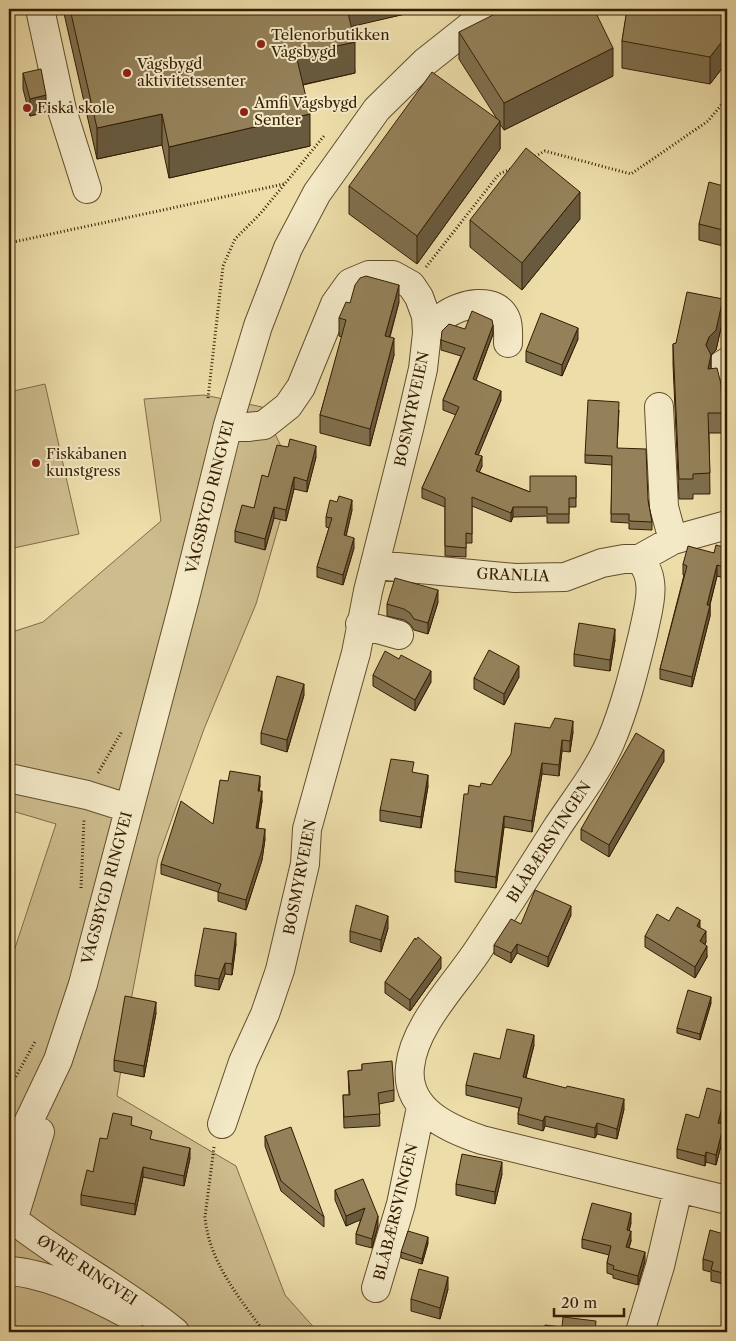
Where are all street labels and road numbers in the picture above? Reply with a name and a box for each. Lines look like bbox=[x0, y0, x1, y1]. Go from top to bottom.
street label: BOSMYRVEIEN bbox=[390, 349, 433, 468]
street label: VÅGSBYGD RINGVEI bbox=[181, 418, 238, 576]
street label: GRANLIA bbox=[476, 564, 551, 585]
street label: BLÅBÆRSVINGEN bbox=[502, 778, 595, 906]
street label: VÅGSBYGD RINGVEI bbox=[77, 809, 136, 967]
street label: BOSMYRVEIEN bbox=[279, 817, 320, 936]
street label: BLÅBÆRSVINGEN bbox=[369, 1141, 422, 1282]
street label: ØVRE RINGVEI bbox=[34, 1230, 141, 1309]

